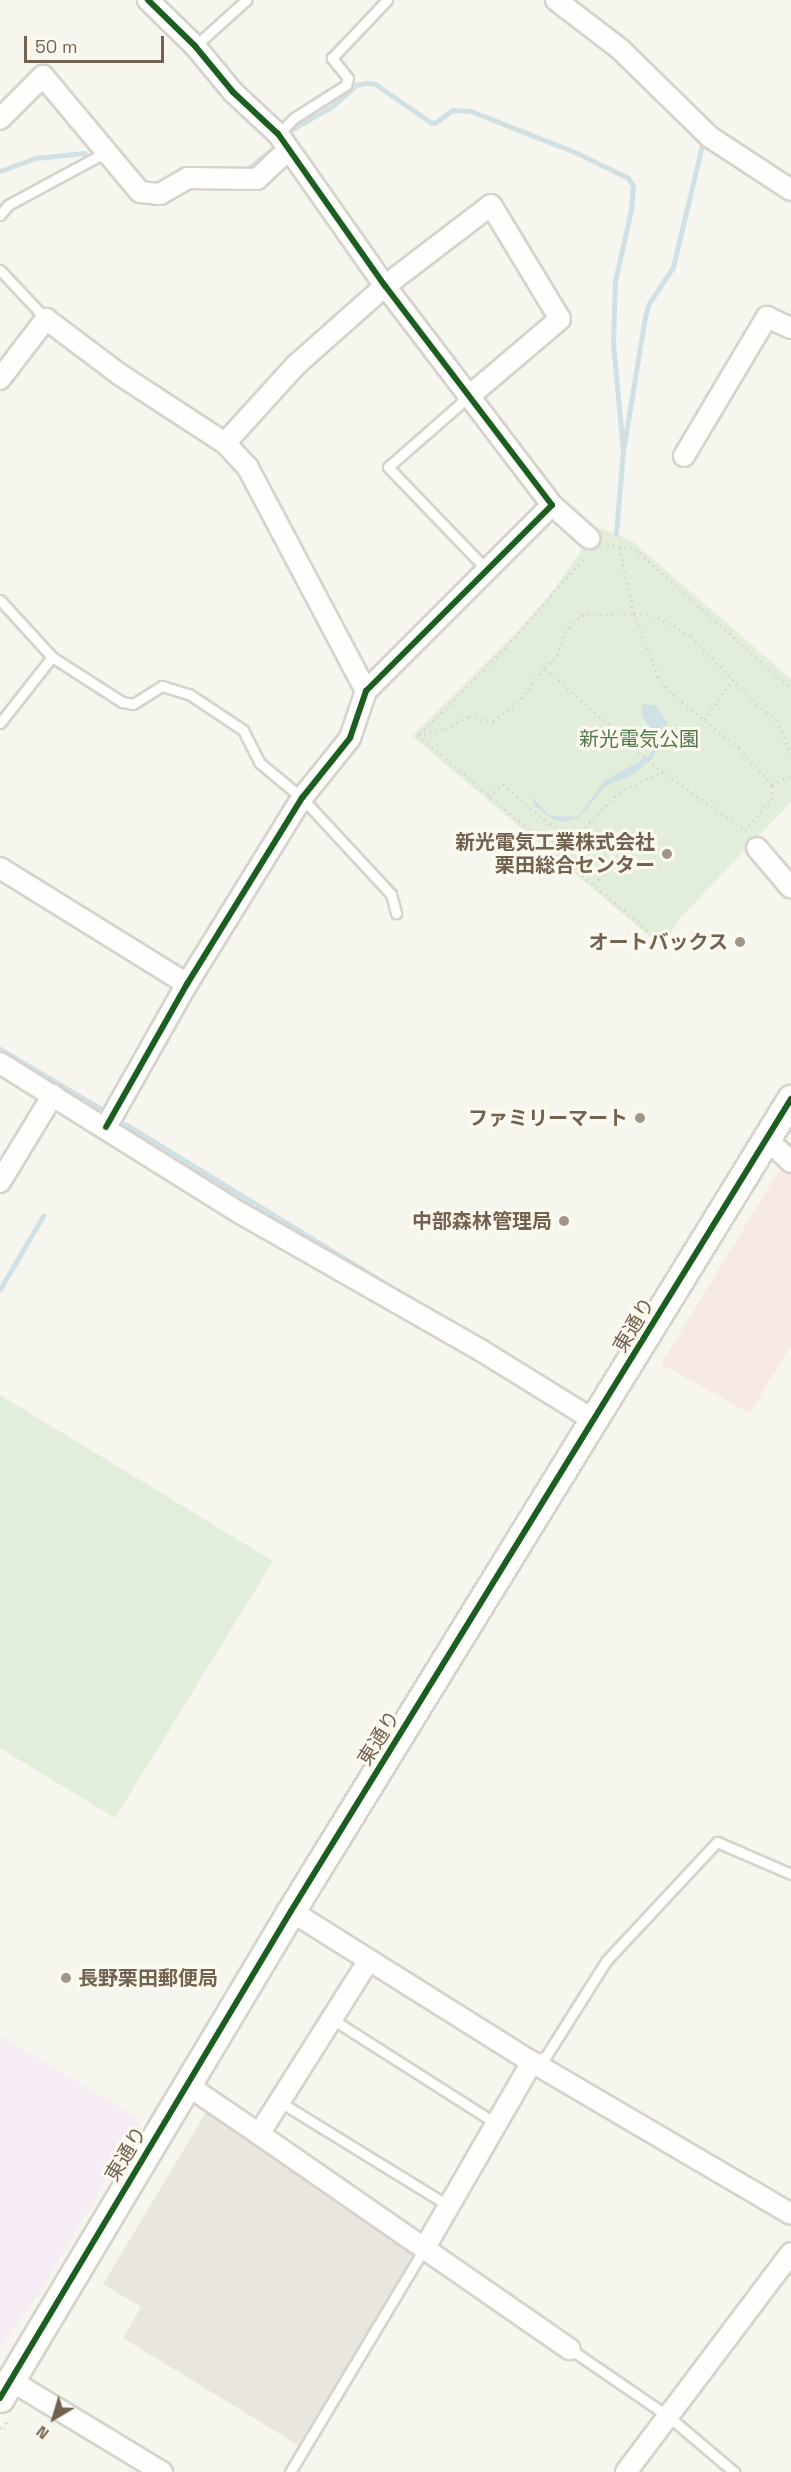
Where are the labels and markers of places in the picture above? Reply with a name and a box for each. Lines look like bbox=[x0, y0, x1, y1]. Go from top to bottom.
place label: 新光電気工業株式会社 栗田総合センター bbox=[455, 831, 655, 878]
marker: 新光電気工業株式会社 栗田総合センター bbox=[660, 847, 674, 861]
place label: オートバックス bbox=[588, 930, 728, 954]
marker: オートバックス bbox=[733, 935, 747, 949]
place label: ファミリーマート bbox=[468, 1106, 628, 1130]
marker: ファミリーマート bbox=[633, 1111, 647, 1125]
place label: 中部森林管理局 bbox=[412, 1209, 552, 1233]
marker: 中部森林管理局 bbox=[557, 1214, 571, 1228]
place label: 長野栗田郵便局 bbox=[78, 1966, 218, 1990]
marker: 長野栗田郵便局 bbox=[59, 1971, 73, 1985]

